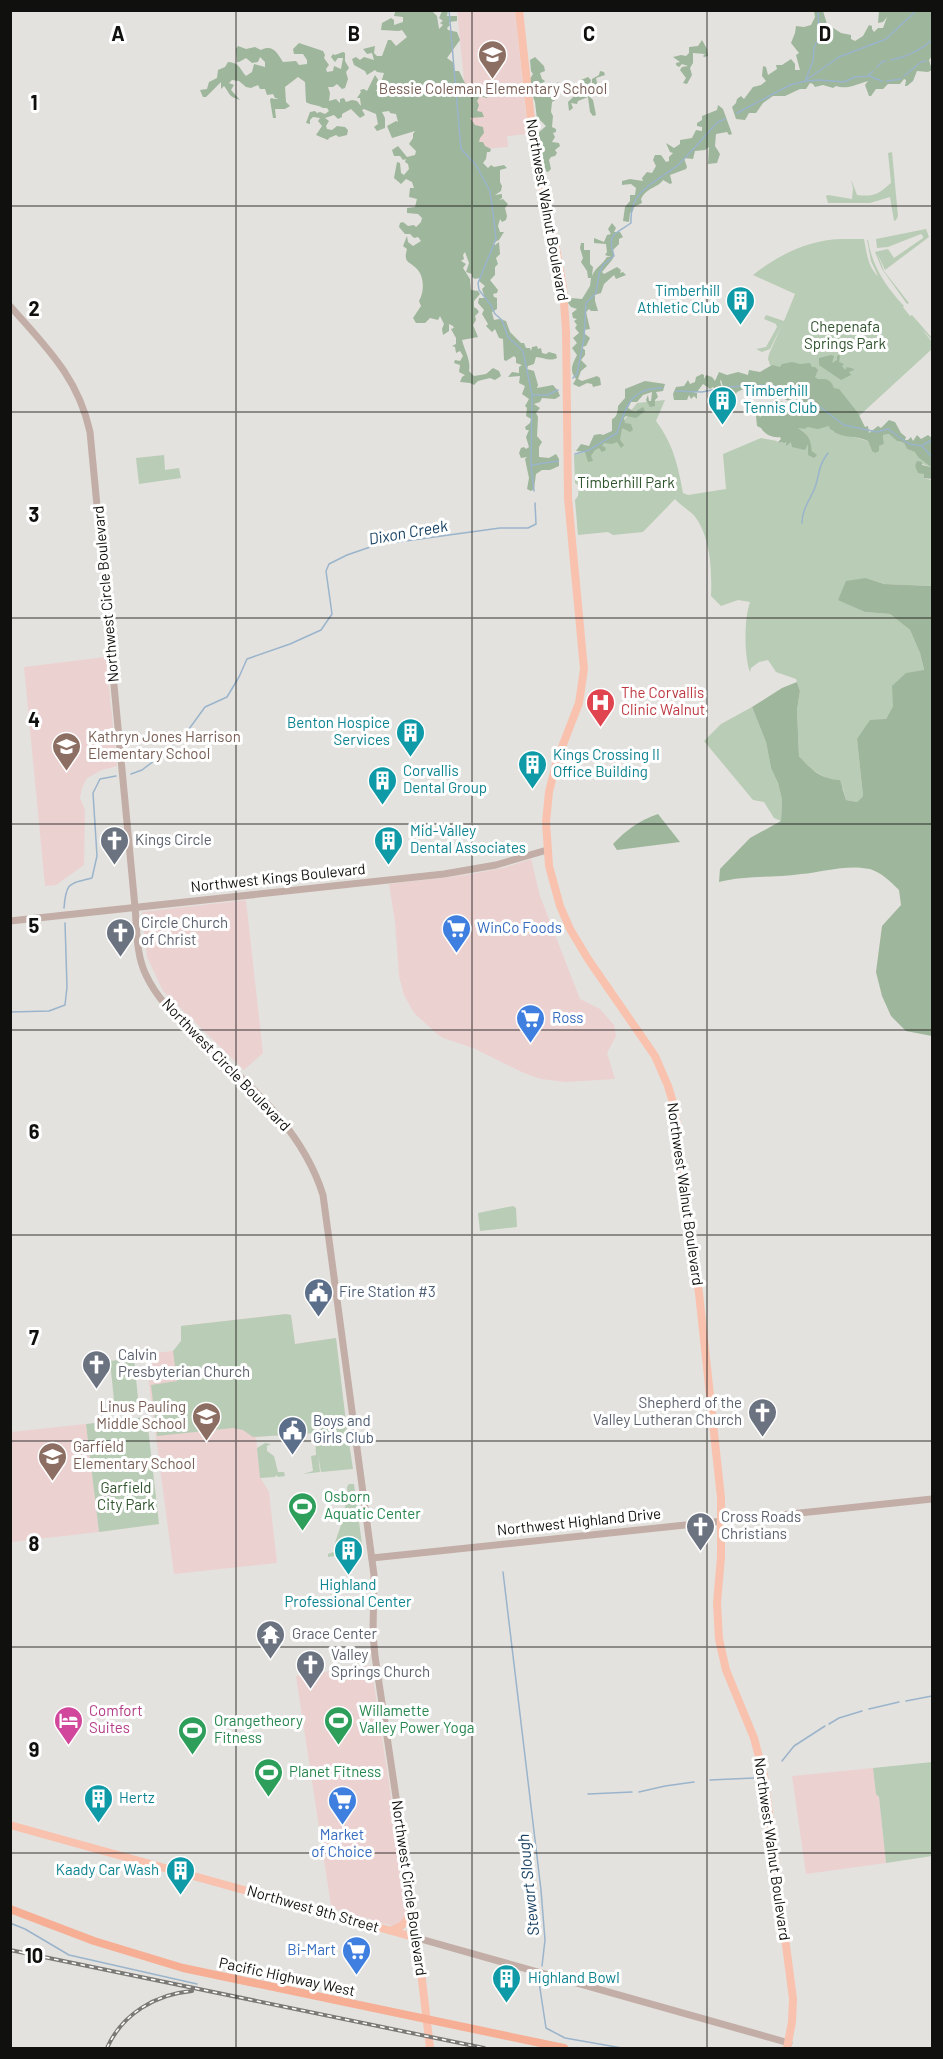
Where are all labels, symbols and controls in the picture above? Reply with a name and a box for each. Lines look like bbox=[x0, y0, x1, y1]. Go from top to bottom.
text: A bbox=[111, 21, 125, 45]
text: B bbox=[348, 21, 360, 45]
text: C bbox=[583, 21, 595, 45]
text: D bbox=[819, 21, 831, 45]
school or university icon: Bessie Coleman Elementary School bbox=[477, 38, 509, 80]
place label: Bessie Coleman Elementary School bbox=[379, 79, 607, 97]
text: 1 bbox=[30, 90, 38, 114]
street label: Northwest Walnut Boulevard bbox=[523, 117, 573, 302]
place label: Timberhill Athletic Club bbox=[637, 281, 720, 316]
building icon: Timberhill Athletic Club bbox=[725, 284, 757, 326]
text: 2 bbox=[28, 296, 40, 320]
park label: Chepenafa Springs Park bbox=[804, 317, 886, 352]
place label: Timberhill Tennis Club bbox=[743, 381, 817, 416]
building icon: Timberhill Tennis Club bbox=[706, 384, 738, 426]
park label: Timberhill Park bbox=[577, 473, 675, 491]
text: 3 bbox=[29, 502, 39, 526]
street label: Northwest Circle Boulevard bbox=[88, 505, 122, 683]
water label: Dixon Creek bbox=[367, 515, 449, 548]
place label: The Corvallis Clinic Walnut bbox=[621, 683, 705, 718]
hospital icon: The Corvallis Clinic Walnut bbox=[584, 686, 616, 728]
text: 4 bbox=[28, 707, 40, 731]
place label: Benton Hospice Services bbox=[287, 713, 390, 748]
building icon: Benton Hospice Services bbox=[395, 716, 427, 758]
place label: Kathryn Jones Harrison Elementary School bbox=[88, 727, 241, 762]
school or university icon: Kathryn Jones Harrison Elementary School bbox=[51, 730, 83, 772]
place label: Kings Crossing II Office Building bbox=[553, 745, 660, 780]
building icon: Kings Crossing II Office Building bbox=[516, 748, 548, 790]
place label: Corvallis Dental Group bbox=[403, 761, 487, 796]
building icon: Corvallis Dental Group bbox=[366, 764, 398, 806]
place label: Mid-Valley Dental Associates bbox=[410, 821, 526, 856]
church icon: Kings Circle bbox=[98, 824, 130, 866]
building icon: Mid-Valley Dental Associates bbox=[373, 824, 405, 866]
place label: Kings Circle bbox=[135, 830, 212, 848]
street label: Northwest Kings Boulevard bbox=[190, 859, 366, 895]
supermarket icon: WinCo Foods bbox=[440, 912, 472, 954]
text: 5 bbox=[29, 913, 40, 937]
place label: Circle Church of Christ bbox=[141, 913, 228, 948]
church icon: Circle Church of Christ bbox=[104, 916, 136, 958]
place label: WinCo Foods bbox=[477, 918, 562, 936]
street label: Northwest Circle Boulevard bbox=[159, 994, 295, 1134]
supermarket icon: Ross bbox=[515, 1002, 547, 1044]
place label: Ross bbox=[552, 1008, 584, 1026]
street label: Northwest Walnut Boulevard bbox=[664, 1101, 708, 1287]
text: 6 bbox=[29, 1119, 40, 1143]
public building icon: Fire Station #3 bbox=[302, 1276, 334, 1318]
place label: Fire Station #3 bbox=[339, 1282, 436, 1300]
text: 7 bbox=[29, 1325, 39, 1349]
place label: Calvin Presbyterian Church bbox=[118, 1345, 250, 1380]
church icon: Calvin Presbyterian Church bbox=[81, 1348, 113, 1390]
place label: Shepherd of the Valley Lutheran Church bbox=[593, 1393, 742, 1428]
church icon: Shepherd of the Valley Lutheran Church bbox=[747, 1396, 779, 1438]
place label: Linus Pauling Middle School bbox=[96, 1397, 186, 1432]
school or university icon: Linus Pauling Middle School bbox=[191, 1400, 223, 1442]
place label: Boys and Girls Club bbox=[313, 1411, 374, 1446]
public building icon: Boys and Girls Club bbox=[276, 1414, 308, 1456]
place label: Garfield Elementary School bbox=[73, 1437, 195, 1472]
school or university icon: Garfield Elementary School bbox=[36, 1440, 68, 1482]
park label: Garfield City Park bbox=[97, 1478, 155, 1513]
place label: Osborn Aquatic Center bbox=[324, 1487, 421, 1522]
sports icon: Osborn Aquatic Center bbox=[287, 1490, 319, 1532]
street label: Northwest Highland Drive bbox=[496, 1503, 662, 1539]
place label: Cross Roads Christians bbox=[721, 1507, 801, 1542]
church icon: Cross Roads Christians bbox=[684, 1510, 716, 1552]
text: 8 bbox=[29, 1531, 40, 1555]
building icon: Highland Professional Center bbox=[332, 1534, 364, 1576]
place label: Highland Professional Center bbox=[284, 1575, 412, 1610]
temple icon: Grace Center bbox=[255, 1618, 287, 1660]
place label: Grace Center bbox=[292, 1624, 377, 1642]
place label: Valley Springs Church bbox=[331, 1645, 430, 1680]
church icon: Valley Springs Church bbox=[294, 1648, 326, 1690]
place label: Comfort Suites bbox=[89, 1701, 143, 1736]
place label: Willamette Valley Power Yoga bbox=[359, 1701, 474, 1736]
hotel icon: Comfort Suites bbox=[52, 1704, 84, 1746]
sports icon: Willamette Valley Power Yoga bbox=[322, 1704, 354, 1746]
place label: Orangetheory Fitness bbox=[214, 1711, 303, 1746]
sports icon: Orangetheory Fitness bbox=[177, 1714, 209, 1756]
text: 9 bbox=[29, 1737, 39, 1761]
sports icon: Planet Fitness bbox=[252, 1756, 284, 1798]
street label: Northwest Walnut Boulevard bbox=[751, 1756, 795, 1942]
place label: Planet Fitness bbox=[289, 1762, 381, 1780]
building icon: Hertz bbox=[82, 1782, 114, 1824]
supermarket icon: Market of Choice bbox=[326, 1784, 358, 1826]
place label: Hertz bbox=[119, 1788, 155, 1806]
street label: Northwest Circle Boulevard bbox=[389, 1799, 431, 1977]
place label: Market of Choice bbox=[311, 1825, 373, 1860]
water label: Stewart Slough bbox=[513, 1833, 542, 1937]
building icon: Kaady Car Wash bbox=[164, 1854, 196, 1896]
place label: Kaady Car Wash bbox=[56, 1860, 159, 1878]
street label: Northwest 9th Street bbox=[245, 1881, 382, 1936]
supermarket icon: Bi-Mart bbox=[341, 1934, 373, 1976]
place label: Bi-Mart bbox=[287, 1940, 336, 1958]
text: 10 bbox=[25, 1943, 43, 1967]
street label: Pacific Highway West bbox=[217, 1953, 357, 1999]
building icon: Highland Bowl bbox=[491, 1962, 523, 2004]
place label: Highland Bowl bbox=[528, 1968, 620, 1986]

